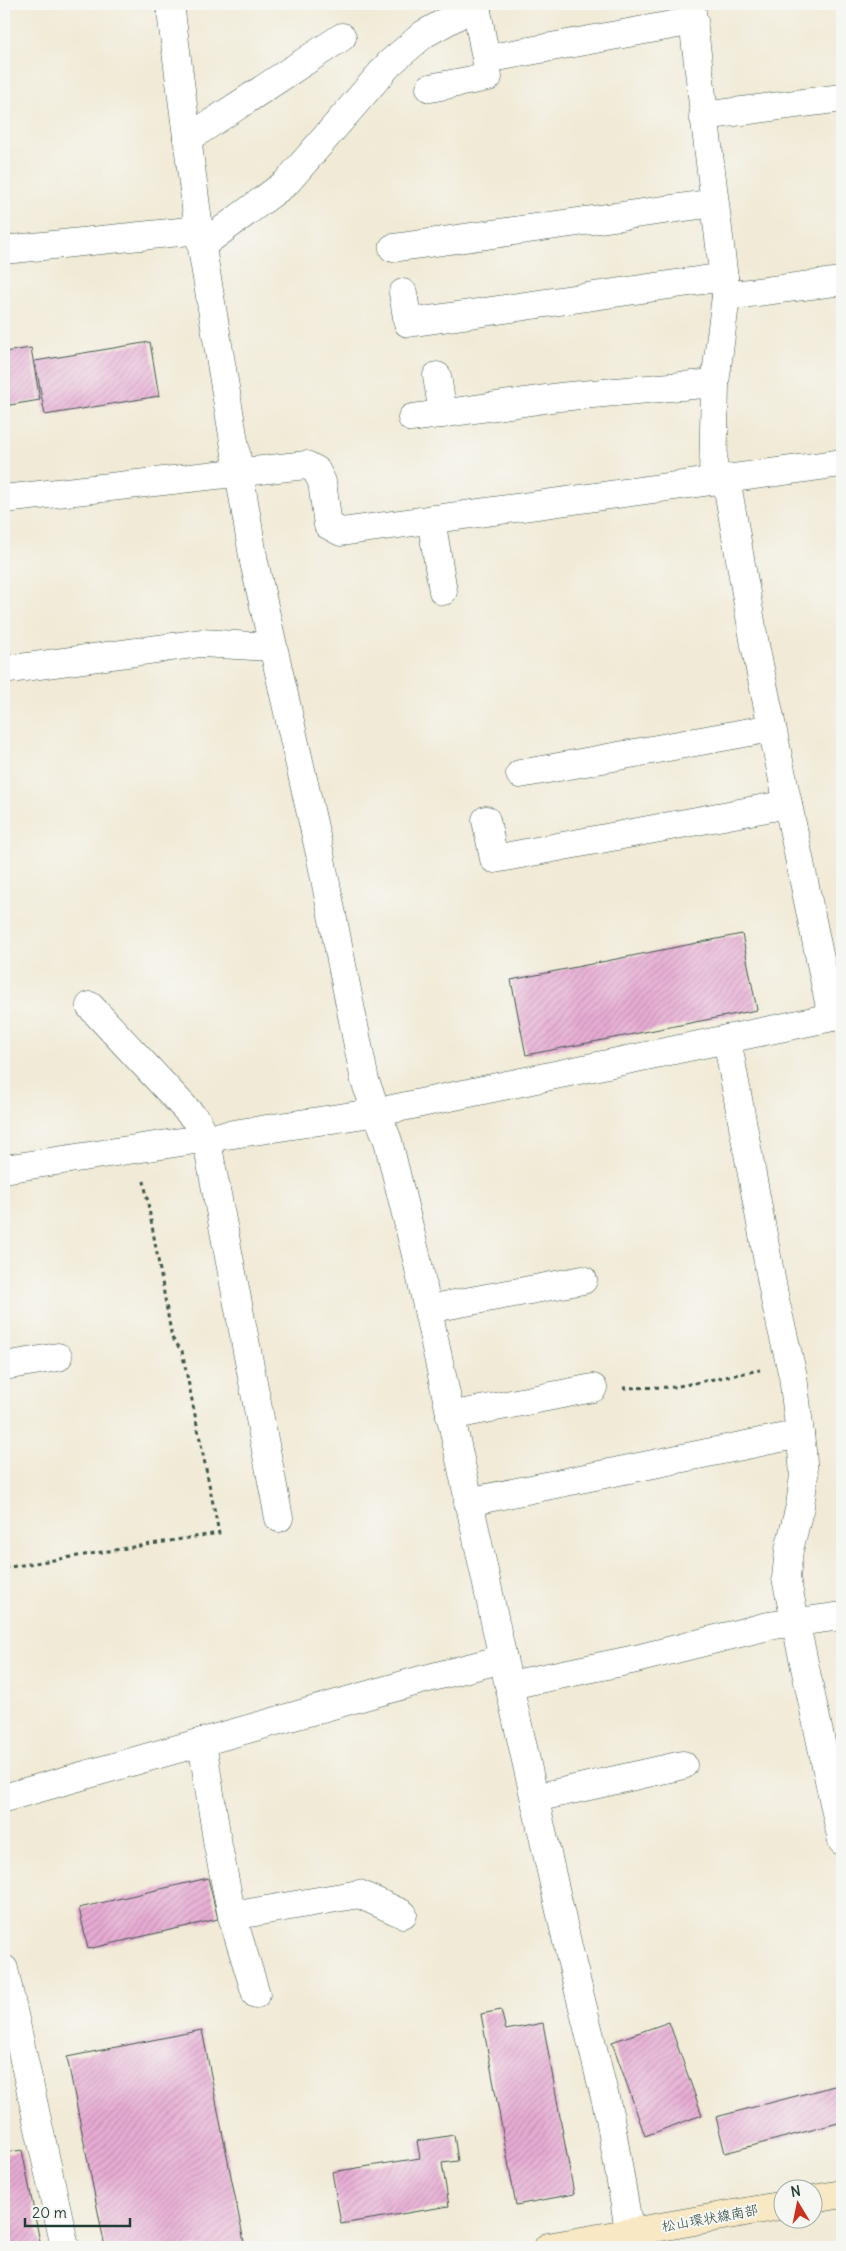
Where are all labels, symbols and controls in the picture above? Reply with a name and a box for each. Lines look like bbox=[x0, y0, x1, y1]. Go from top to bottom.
north arrow bbox=[774, 2178, 824, 2228]
text: N bbox=[789, 2181, 802, 2201]
scale bar bbox=[25, 2196, 130, 2228]
street label: 松山環状線南部 bbox=[660, 2201, 760, 2235]
text: 20 m bbox=[32, 2203, 67, 2222]

